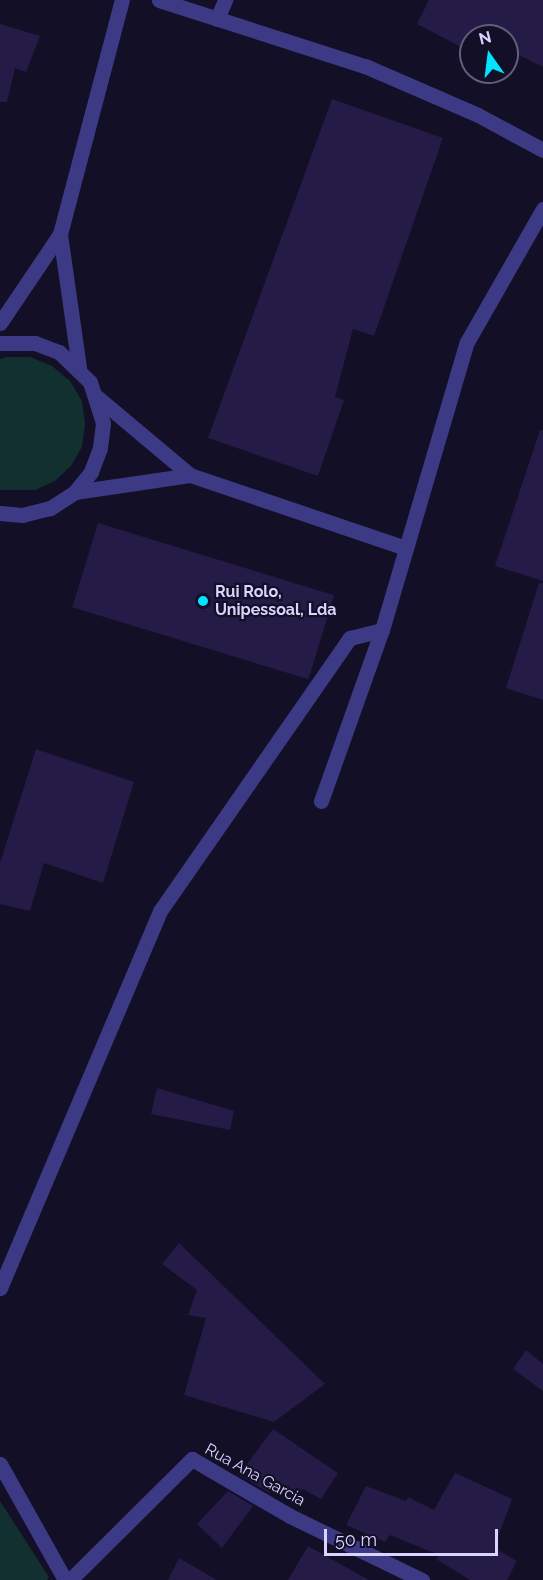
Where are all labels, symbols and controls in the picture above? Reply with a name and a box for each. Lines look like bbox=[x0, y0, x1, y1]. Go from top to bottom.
north arrow bbox=[459, 24, 519, 84]
text: N bbox=[477, 27, 493, 49]
place label: Rui Rolo, Unipessoal, Lda bbox=[215, 582, 336, 620]
marker: Rui Rolo, Unipessoal, Lda bbox=[196, 594, 210, 608]
street label: Rua Ana Garcia bbox=[201, 1439, 309, 1511]
scale bar bbox=[327, 1517, 501, 1555]
text: 50 m bbox=[335, 1529, 377, 1550]

